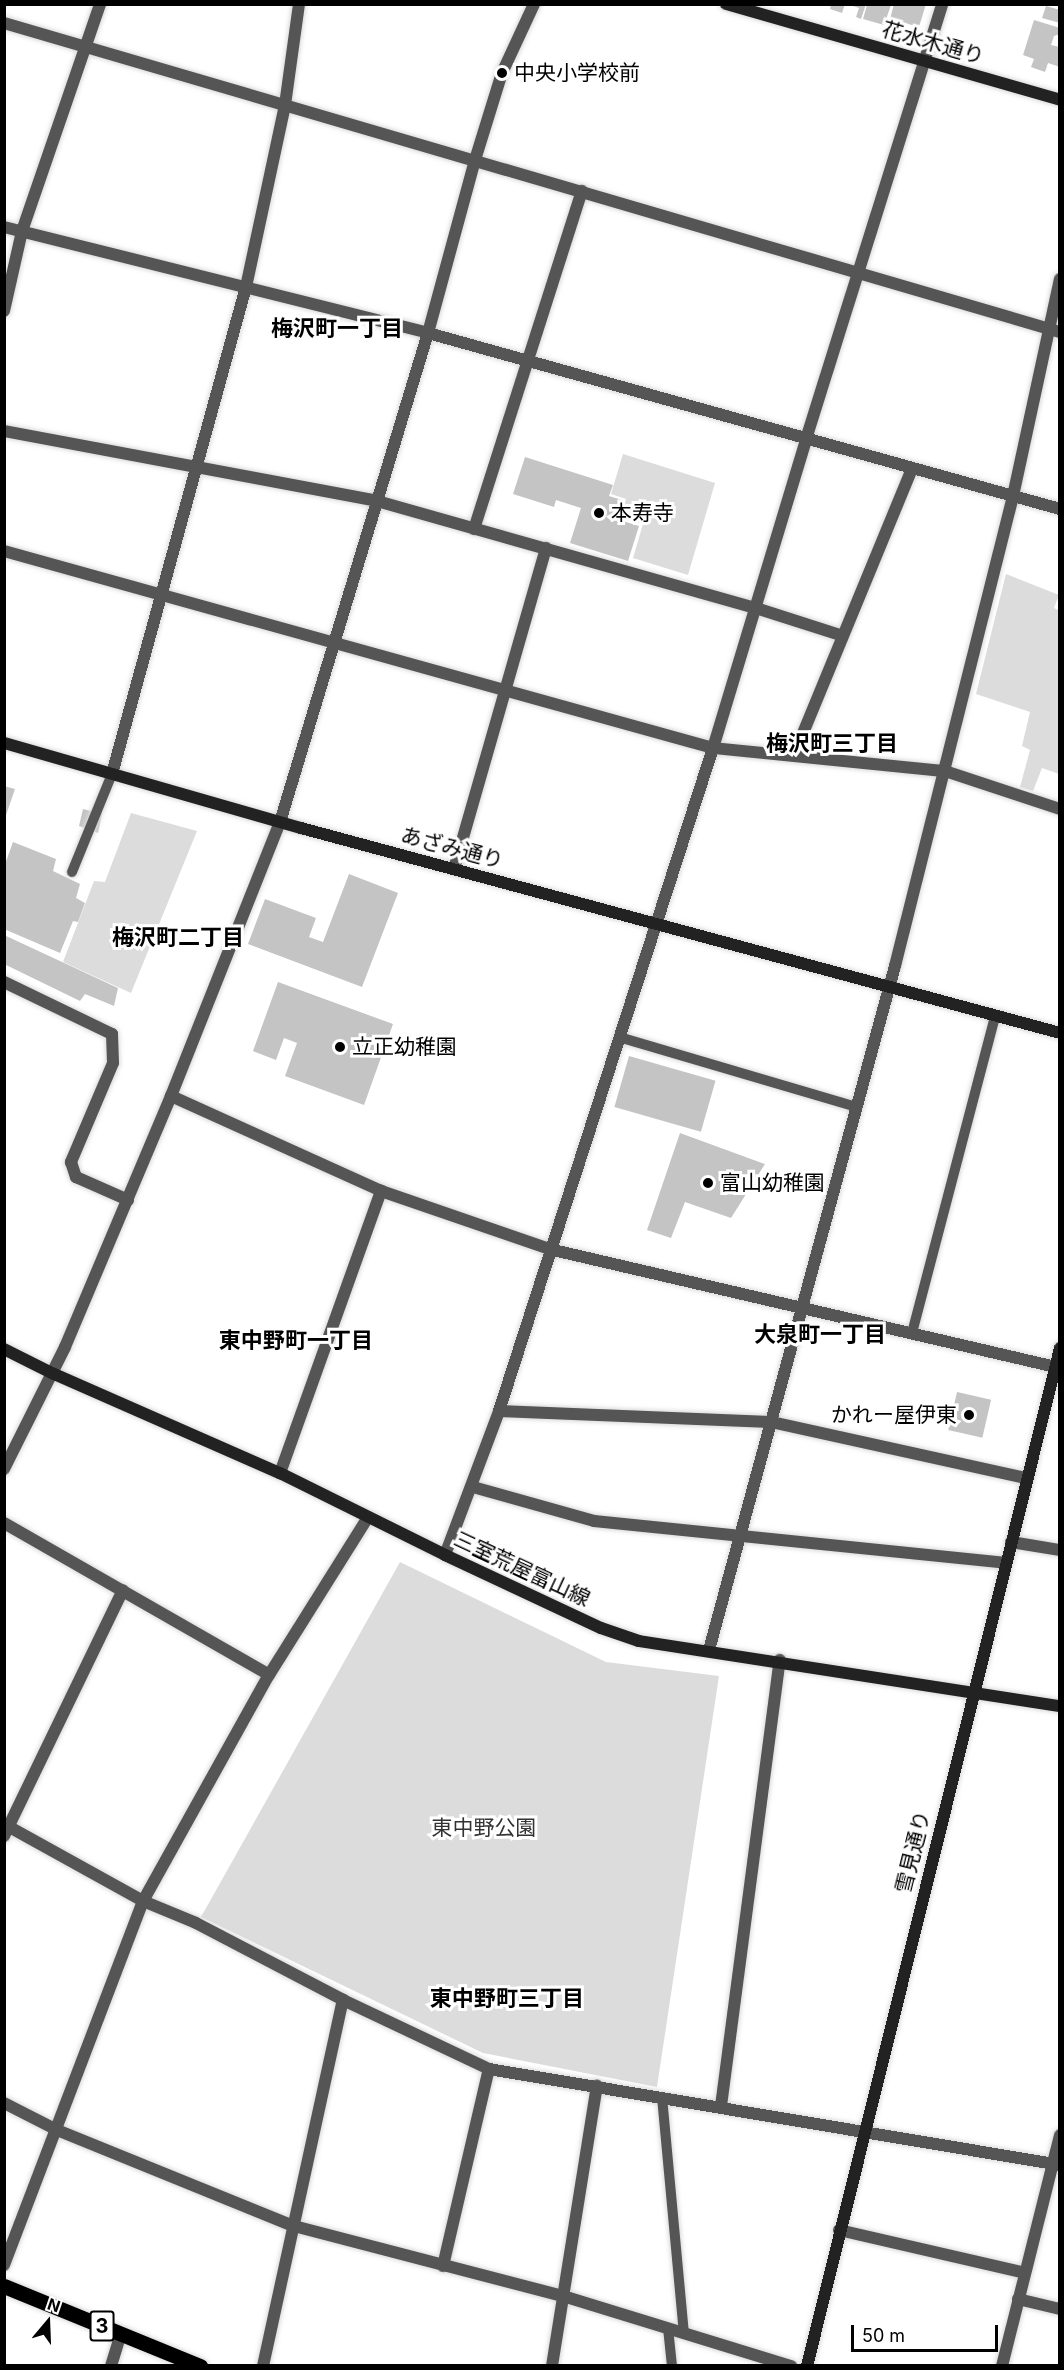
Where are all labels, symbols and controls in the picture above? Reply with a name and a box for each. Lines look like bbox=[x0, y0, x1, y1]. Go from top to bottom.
street label: 花水木通り bbox=[879, 16, 987, 70]
place label: 中央小学校前 bbox=[514, 60, 640, 86]
marker: 中央小学校前 bbox=[495, 66, 509, 80]
district label: 梅沢町一丁目 bbox=[271, 316, 403, 342]
place label: 本寿寺 bbox=[611, 500, 674, 526]
marker: 本寿寺 bbox=[592, 506, 606, 520]
district label: 梅沢町三丁目 bbox=[766, 731, 898, 757]
street label: あざみ通り bbox=[398, 822, 506, 874]
district label: 梅沢町二丁目 bbox=[112, 925, 244, 951]
place label: 立正幼稚園 bbox=[352, 1034, 457, 1060]
marker: 立正幼稚園 bbox=[333, 1040, 347, 1054]
place label: 富山幼稚園 bbox=[720, 1170, 825, 1196]
marker: 富山幼稚園 bbox=[701, 1176, 715, 1190]
district label: 大泉町一丁目 bbox=[754, 1322, 886, 1348]
district label: 東中野町一丁目 bbox=[219, 1328, 373, 1354]
place label: かれー屋伊東 bbox=[831, 1402, 957, 1428]
marker: かれー屋伊東 bbox=[962, 1408, 976, 1422]
street label: 三室荒屋富山線 bbox=[450, 1527, 594, 1611]
street label: 雪見通り bbox=[891, 1808, 935, 1896]
park label: 東中野公園 bbox=[432, 1815, 536, 1841]
district label: 東中野町三丁目 bbox=[430, 1986, 584, 2012]
north arrow bbox=[18, 2292, 78, 2352]
text: N bbox=[45, 2294, 63, 2316]
road number: 3 bbox=[88, 2309, 116, 2343]
scale bar bbox=[854, 2313, 1001, 2351]
text: 50 m bbox=[862, 2325, 905, 2346]

